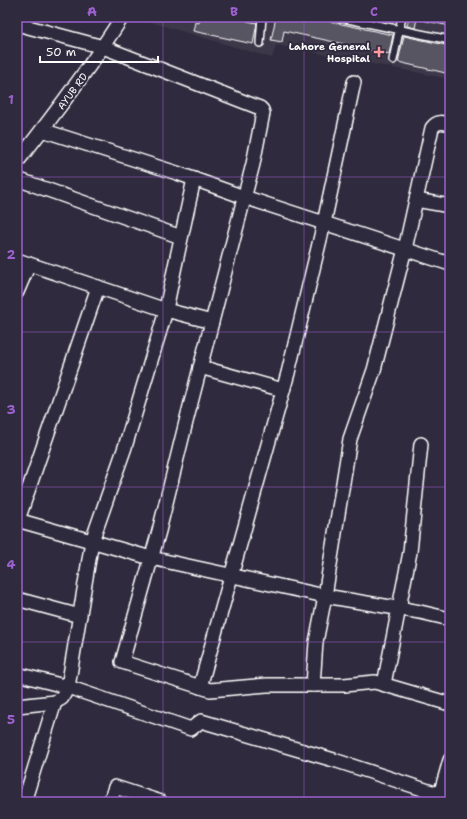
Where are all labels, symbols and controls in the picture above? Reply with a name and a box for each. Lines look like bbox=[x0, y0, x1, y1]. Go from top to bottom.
text: A bbox=[87, 3, 97, 20]
text: B bbox=[230, 3, 238, 20]
text: C bbox=[370, 3, 378, 20]
scale bar bbox=[40, 38, 158, 64]
place label: Lahore General Hospital bbox=[289, 40, 371, 65]
text: 50 m bbox=[46, 44, 76, 60]
marker: Lahore General Hospital bbox=[373, 46, 385, 58]
street label: AYUB RD bbox=[55, 70, 90, 112]
text: 1 bbox=[8, 91, 14, 108]
text: 2 bbox=[6, 246, 16, 263]
text: 3 bbox=[6, 401, 16, 418]
text: 4 bbox=[6, 556, 16, 573]
text: 5 bbox=[7, 711, 15, 728]

